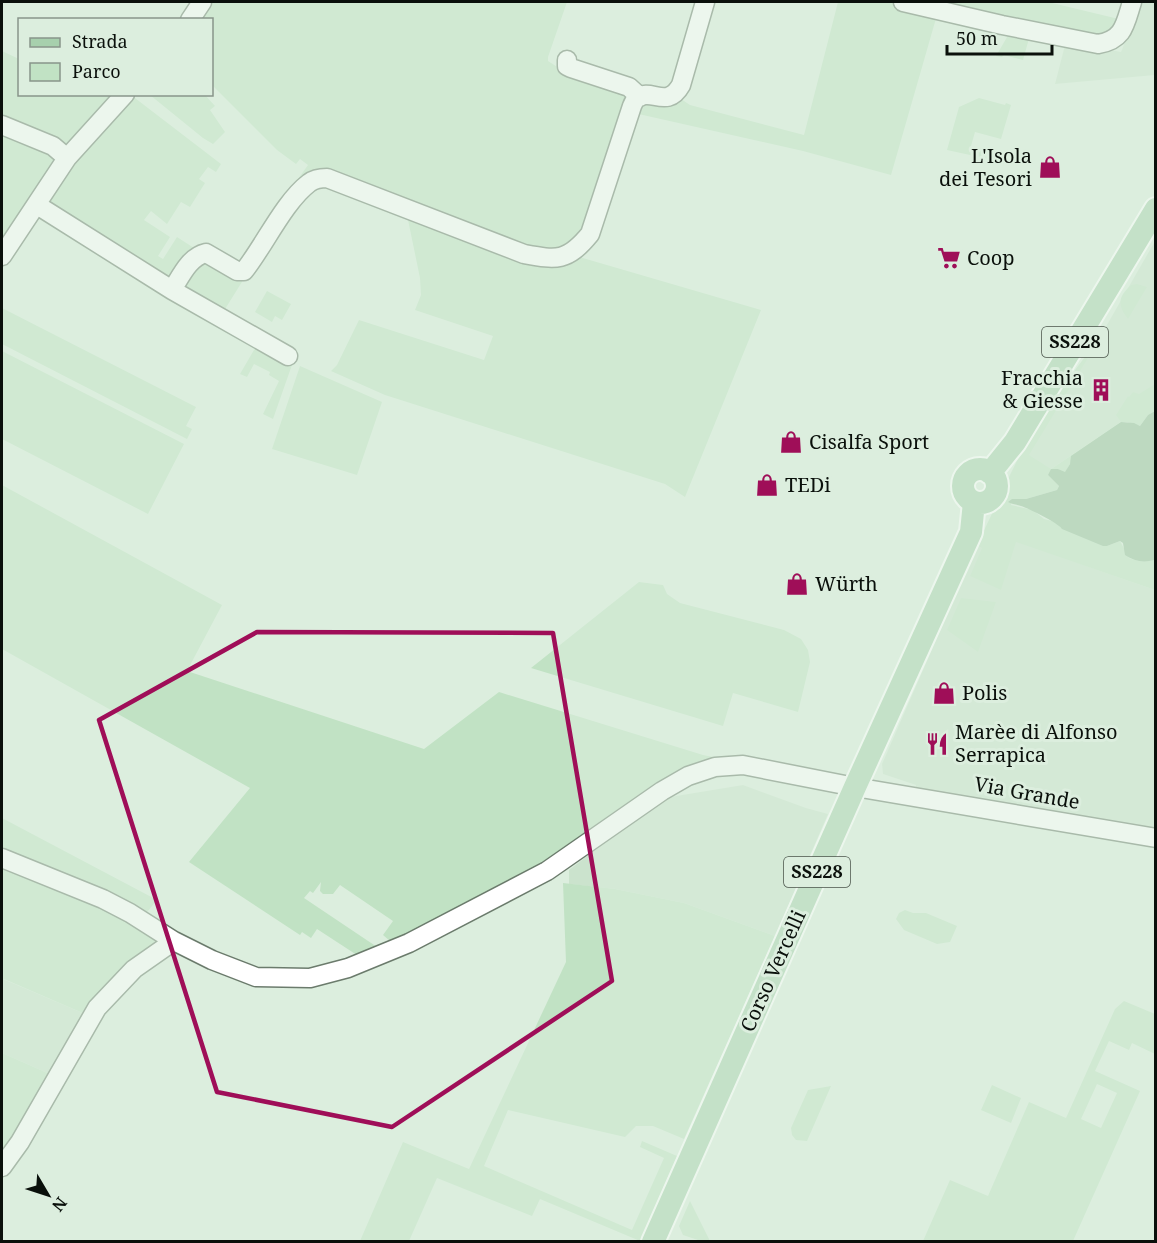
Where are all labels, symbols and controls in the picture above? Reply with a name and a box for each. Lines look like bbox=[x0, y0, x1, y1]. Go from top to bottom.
legend bbox=[18, 18, 213, 96]
scale bar bbox=[947, 18, 1052, 56]
text: 50 m bbox=[956, 26, 998, 50]
text: Strada bbox=[72, 29, 128, 53]
text: Parco bbox=[72, 59, 121, 83]
place label: L'Isola dei Tesori bbox=[939, 142, 1033, 192]
shop icon: L'Isola dei Tesori bbox=[1037, 154, 1063, 180]
place label: Coop bbox=[967, 244, 1015, 271]
supermarket icon: Coop bbox=[936, 245, 962, 271]
road number: SS228 bbox=[1042, 327, 1108, 357]
place label: Fracchia & Giesse bbox=[1001, 364, 1083, 414]
building icon: Fracchia & Giesse bbox=[1088, 377, 1114, 403]
place label: Cisalfa Sport bbox=[809, 428, 929, 455]
shop icon: Cisalfa Sport bbox=[778, 429, 804, 455]
place label: TEDi bbox=[785, 471, 831, 498]
shop icon: TEDi bbox=[754, 472, 780, 498]
place label: Würth bbox=[815, 570, 878, 597]
shop icon: Würth bbox=[784, 571, 810, 597]
place label: Polis bbox=[962, 679, 1007, 706]
shop icon: Polis bbox=[931, 680, 957, 706]
place label: Marèe di Alfonso Serrapica bbox=[955, 718, 1118, 768]
restaurant icon: Marèe di Alfonso Serrapica bbox=[924, 731, 950, 757]
street label: Via Grande bbox=[972, 770, 1082, 815]
road number: SS228 bbox=[784, 857, 850, 887]
street label: Corso Vercelli bbox=[734, 905, 812, 1036]
north arrow bbox=[18, 1165, 78, 1225]
text: N bbox=[47, 1193, 72, 1217]

